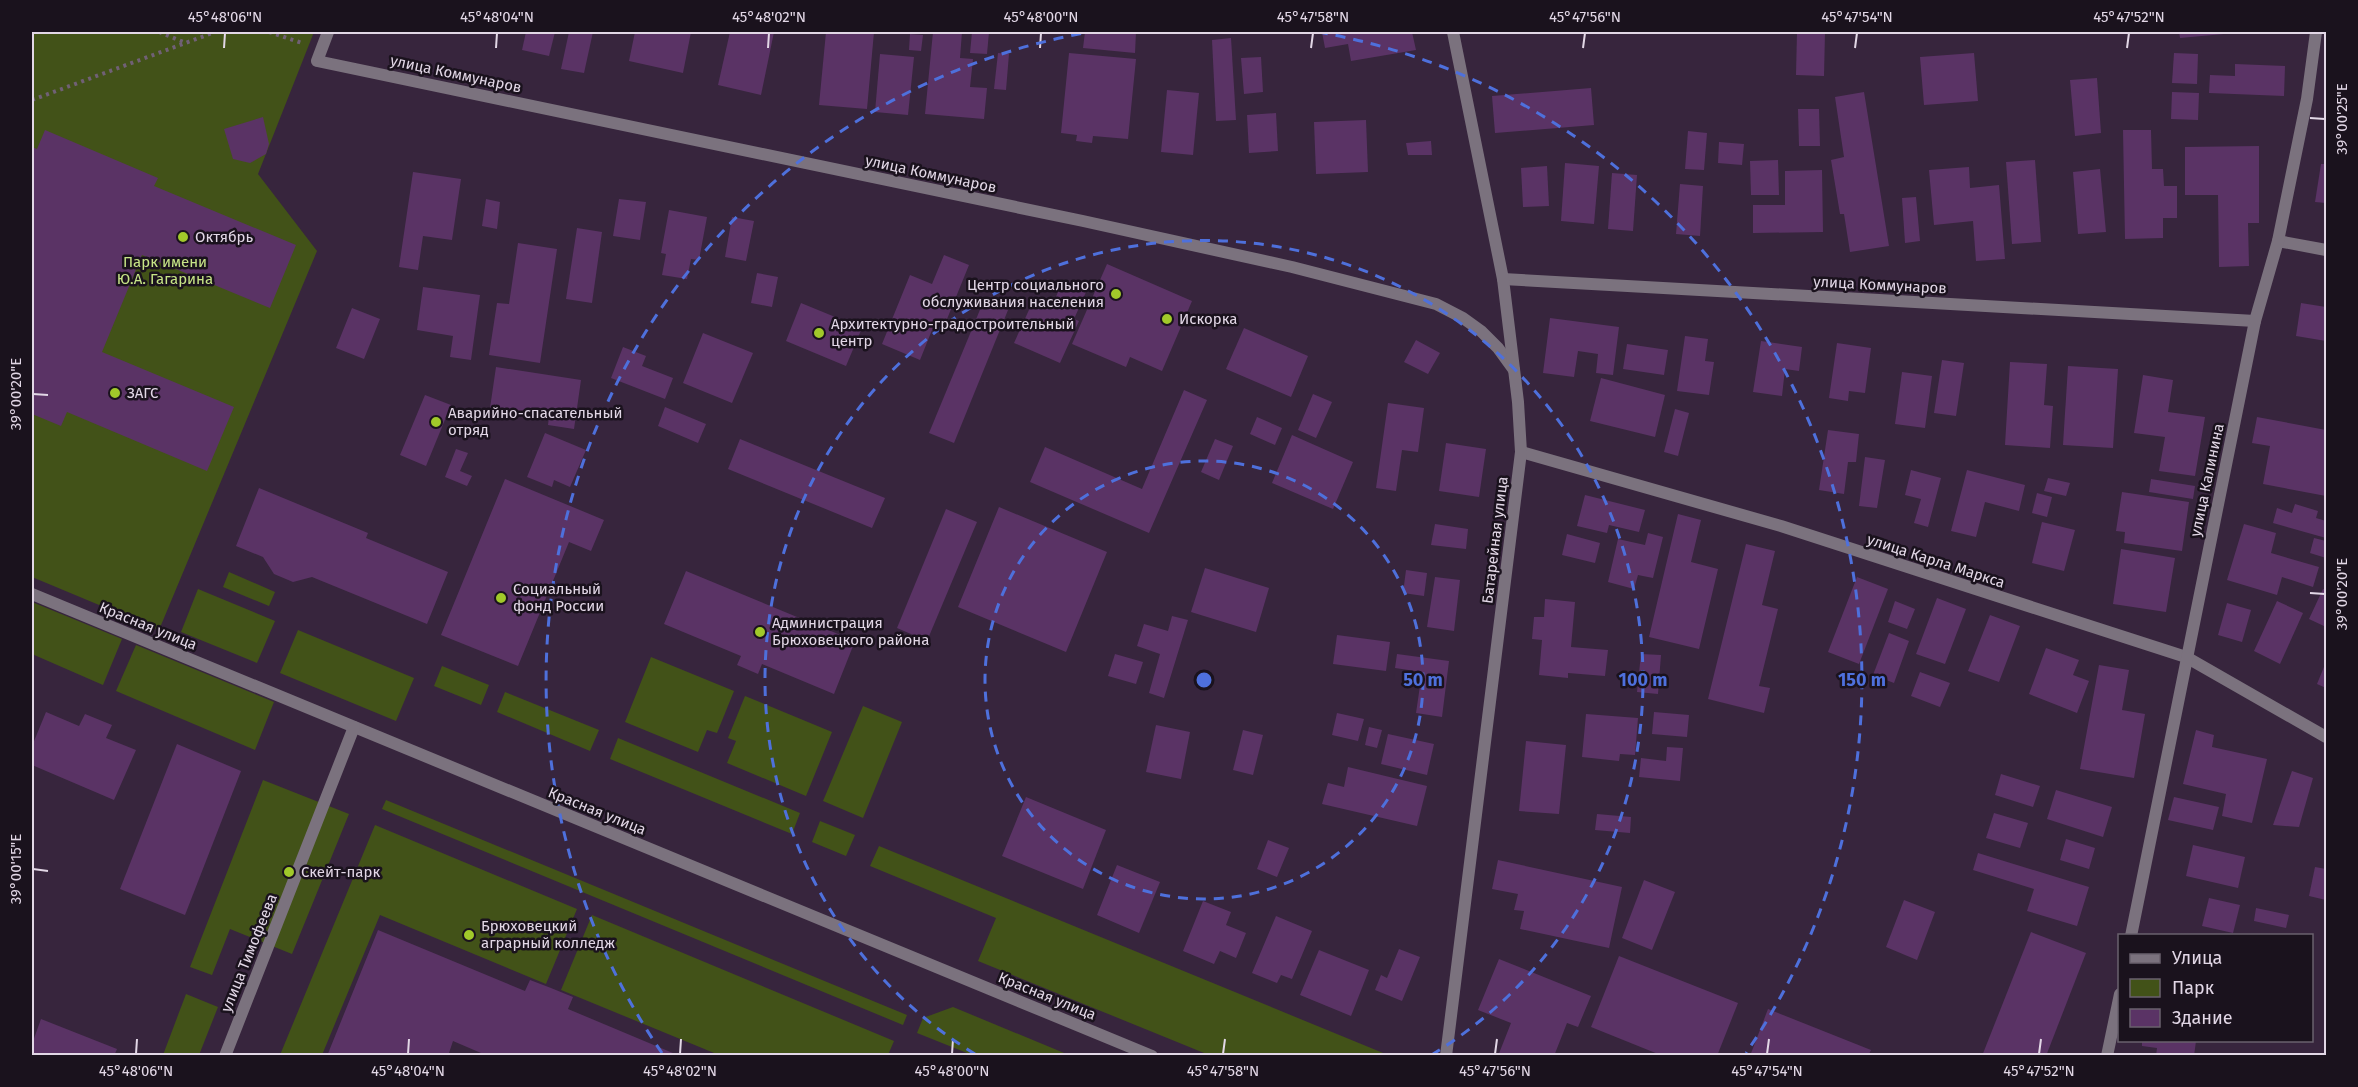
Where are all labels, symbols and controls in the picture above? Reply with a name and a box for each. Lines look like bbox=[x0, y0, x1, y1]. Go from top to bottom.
text: 45°48'06"N bbox=[188, 8, 262, 26]
text: 45°48'04"N bbox=[460, 8, 534, 26]
text: 45°48'02"N bbox=[732, 8, 806, 26]
text: 45°48'00"N bbox=[1003, 8, 1079, 26]
text: 45°47'58"N bbox=[1277, 8, 1349, 26]
text: 45°47'56"N bbox=[1549, 8, 1621, 26]
text: 45°47'54"N bbox=[1821, 8, 1893, 26]
text: 45°47'52"N bbox=[2093, 8, 2165, 26]
street label: улица Коммунаров bbox=[389, 51, 523, 97]
text: 39°00'25"E bbox=[2333, 83, 2351, 155]
street label: улица Коммунаров bbox=[864, 151, 998, 197]
place label: Октябрь bbox=[195, 228, 253, 246]
marker: Октябрь bbox=[176, 230, 190, 244]
park label: Парк имени Ю.А. Гагарина bbox=[117, 253, 213, 288]
street label: улица Коммунаров bbox=[1813, 273, 1947, 297]
place label: Центр социального обслуживания населения bbox=[922, 276, 1104, 311]
marker: Центр социального обслуживания населения bbox=[1109, 287, 1123, 301]
place label: Искорка bbox=[1179, 310, 1237, 328]
marker: Искорка bbox=[1160, 312, 1174, 326]
place label: Архитектурно-градостроительный центр bbox=[831, 315, 1075, 350]
marker: Архитектурно-градостроительный центр bbox=[812, 326, 826, 340]
text: 39°00'20"E bbox=[7, 358, 25, 430]
place label: ЗАГС bbox=[127, 384, 159, 402]
marker: ЗАГС bbox=[108, 386, 122, 400]
place label: Аварийно-спасательный отряд bbox=[448, 404, 622, 439]
marker: Аварийно-спасательный отряд bbox=[429, 415, 443, 429]
street label: улица Калинина bbox=[2186, 422, 2228, 538]
street label: Батарейная улица bbox=[1478, 475, 1512, 605]
street label: улица Карла Маркса bbox=[1865, 530, 2007, 592]
text: 39°00'20"E bbox=[2333, 558, 2351, 630]
place label: Социальный фонд России bbox=[513, 580, 604, 615]
marker: Социальный фонд России bbox=[494, 591, 508, 605]
street label: Красная улица bbox=[96, 598, 200, 654]
place label: Администрация Брюховецкого района bbox=[772, 614, 929, 649]
marker: Администрация Брюховецкого района bbox=[753, 625, 767, 639]
text: 50 m bbox=[1403, 669, 1443, 691]
text: 100 m bbox=[1619, 669, 1667, 691]
text: 150 m bbox=[1838, 669, 1886, 691]
centre of rings bbox=[1194, 670, 1214, 690]
street label: Красная улица bbox=[545, 783, 649, 839]
text: 39°00'15"E bbox=[7, 834, 25, 904]
place label: Скейт-парк bbox=[301, 863, 380, 881]
marker: Скейт-парк bbox=[282, 865, 296, 879]
street label: улица Тимофеева bbox=[217, 891, 281, 1015]
place label: Брюховецкий аграрный колледж bbox=[481, 917, 615, 952]
marker: Брюховецкий аграрный колледж bbox=[462, 928, 476, 942]
legend bbox=[2118, 934, 2313, 1042]
text: Улица bbox=[2172, 947, 2222, 969]
street label: Красная улица bbox=[995, 968, 1099, 1024]
text: Парк bbox=[2172, 977, 2215, 999]
text: Здание bbox=[2172, 1007, 2233, 1029]
text: 45°48'06"N bbox=[99, 1062, 173, 1080]
text: 45°48'04"N bbox=[371, 1062, 445, 1080]
text: 45°48'02"N bbox=[643, 1062, 717, 1080]
text: 45°48'00"N bbox=[914, 1062, 990, 1080]
text: 45°47'58"N bbox=[1187, 1062, 1259, 1080]
text: 45°47'56"N bbox=[1459, 1062, 1531, 1080]
text: 45°47'54"N bbox=[1731, 1062, 1803, 1080]
text: 45°47'52"N bbox=[2003, 1062, 2075, 1080]

